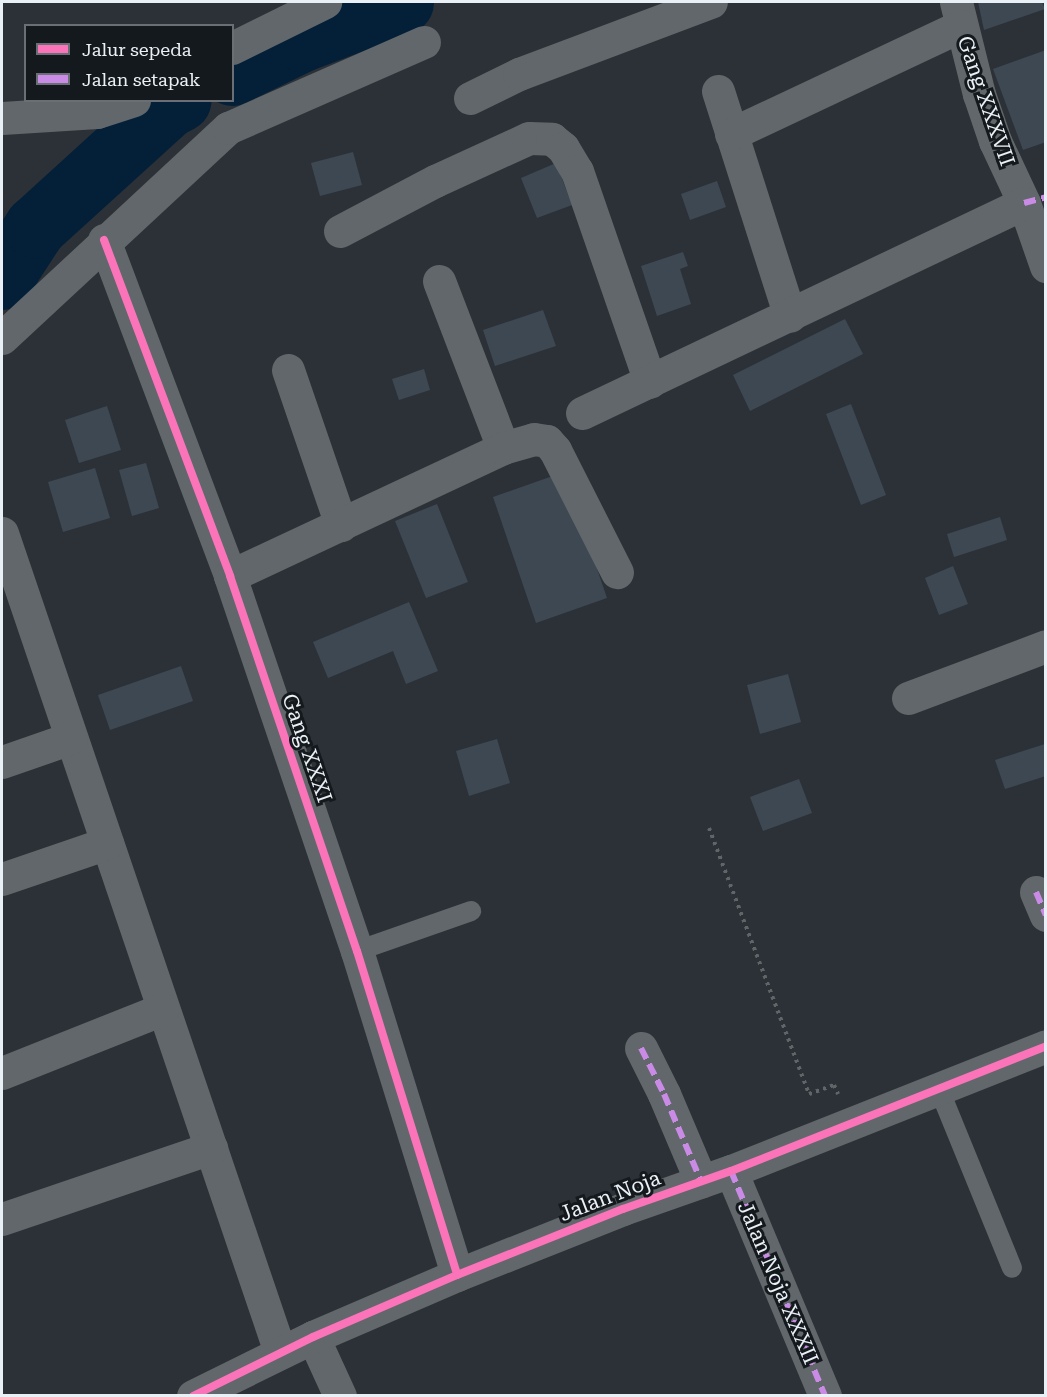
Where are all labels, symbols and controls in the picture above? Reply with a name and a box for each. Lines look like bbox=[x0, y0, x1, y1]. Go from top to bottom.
legend bbox=[24, 24, 234, 102]
street label: Gang XXXVII bbox=[952, 33, 1020, 169]
text: Jalur sepeda bbox=[82, 39, 192, 60]
text: Jalan setapak bbox=[82, 69, 200, 90]
street label: Gang XXXI bbox=[277, 690, 337, 806]
street label: Jalan Noja bbox=[556, 1165, 664, 1227]
street label: Jalan Noja XXXII bbox=[732, 1198, 824, 1368]

